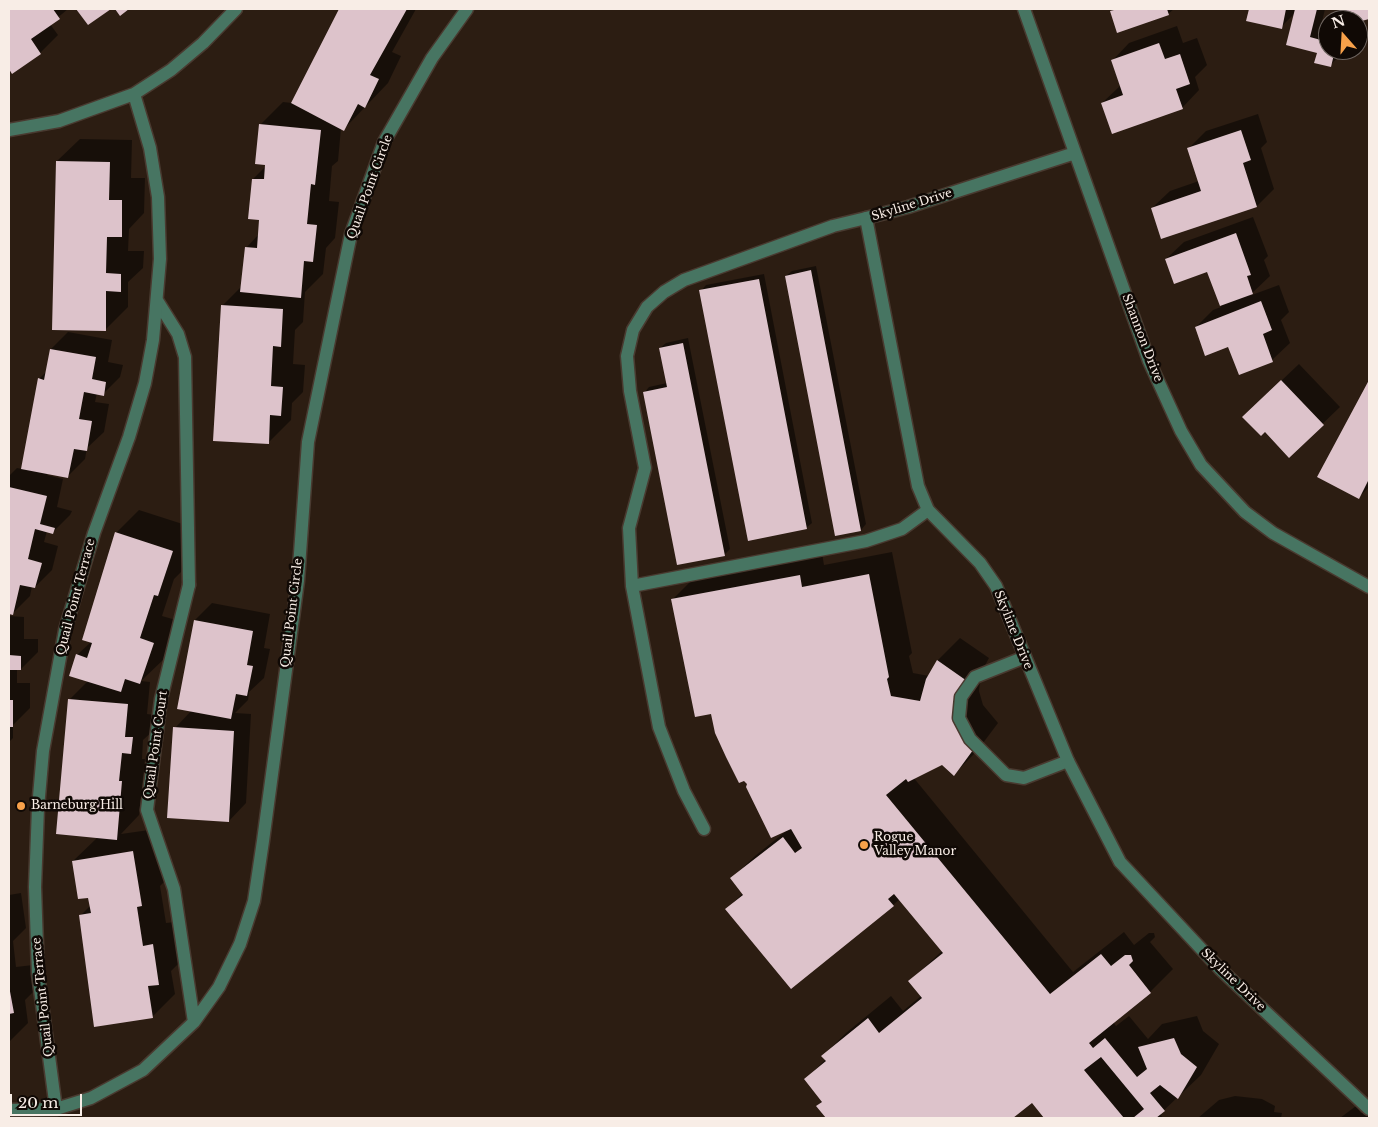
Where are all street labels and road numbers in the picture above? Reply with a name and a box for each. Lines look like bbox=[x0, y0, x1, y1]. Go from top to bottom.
street label: Quail Point Circle bbox=[344, 133, 396, 241]
street label: Skyline Drive bbox=[870, 186, 954, 224]
street label: Shannon Drive bbox=[1119, 292, 1165, 384]
street label: Quail Point Terrace bbox=[53, 537, 99, 657]
street label: Quail Point Circle bbox=[278, 557, 306, 669]
street label: Skyline Drive bbox=[991, 589, 1035, 671]
street label: Quail Point Court bbox=[141, 690, 171, 800]
street label: Quail Point Terrace bbox=[30, 936, 56, 1058]
street label: Skyline Drive bbox=[1198, 946, 1268, 1014]

